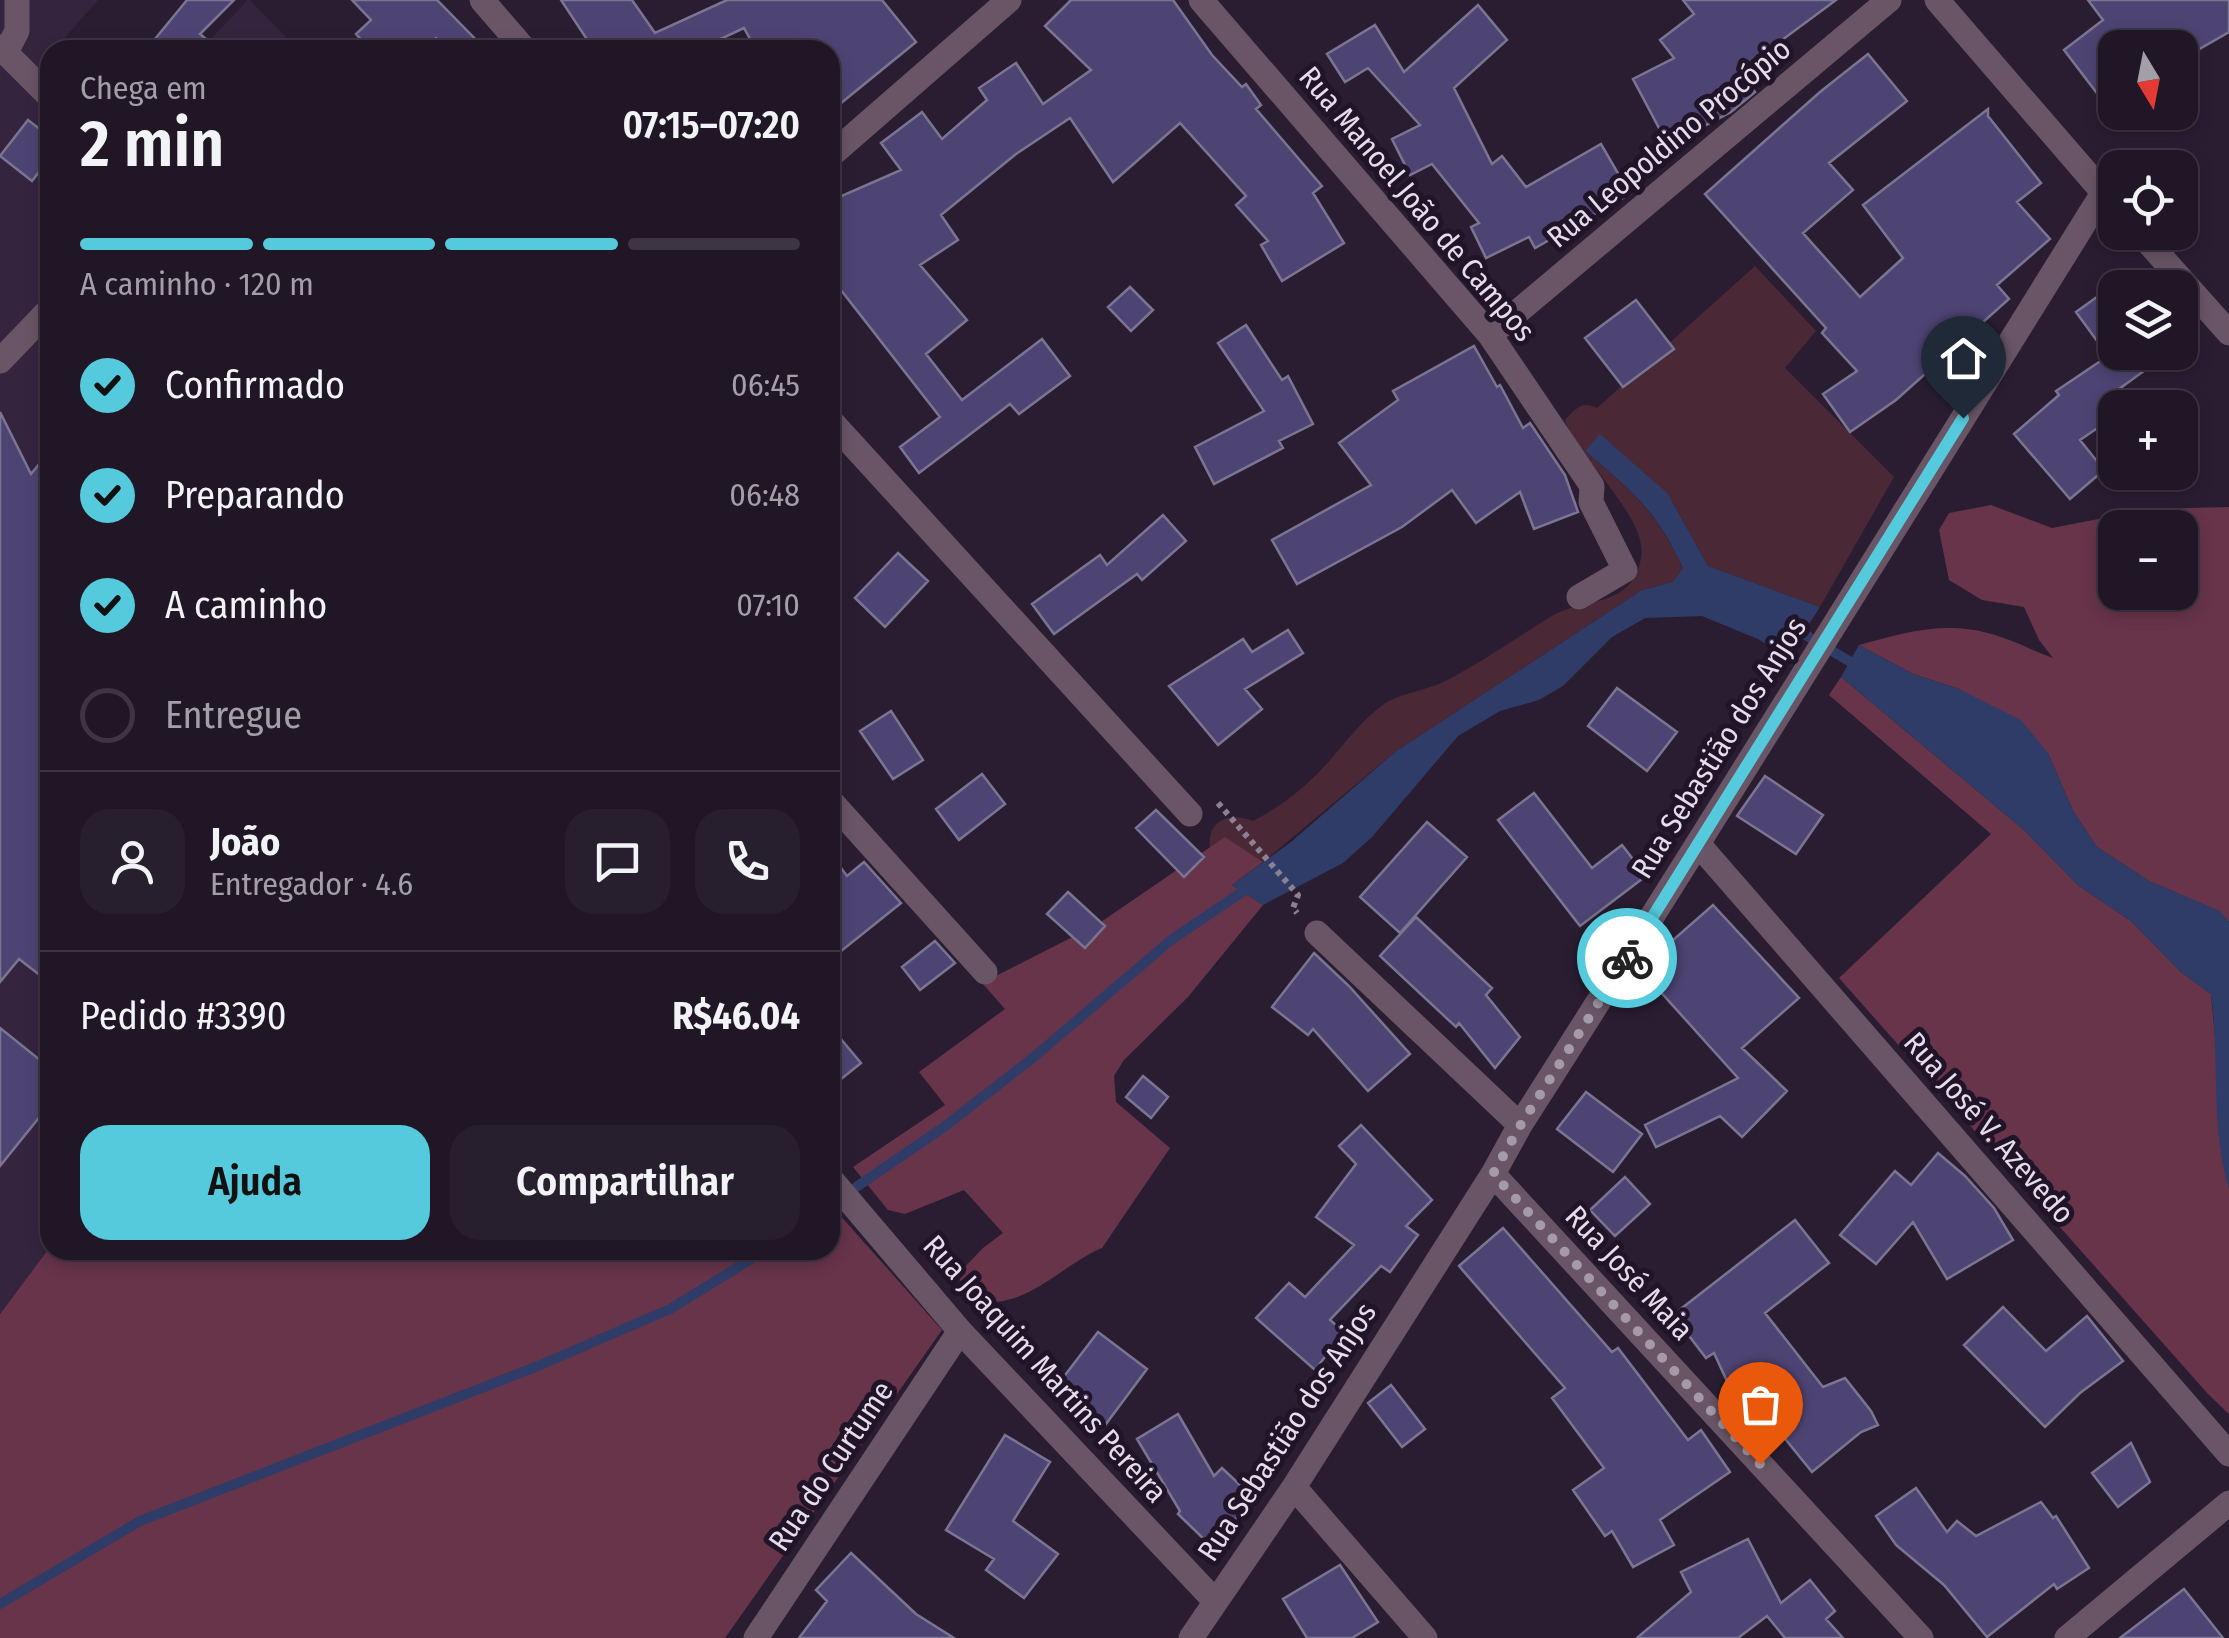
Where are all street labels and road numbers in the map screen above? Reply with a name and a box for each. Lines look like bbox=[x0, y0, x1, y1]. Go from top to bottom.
street label: Rua Leopoldino Procópio bbox=[1540, 31, 1798, 255]
street label: Rua Manoel João de Campos bbox=[1291, 59, 1543, 349]
street label: Rua Sebastião dos Anjos bbox=[1624, 611, 1814, 885]
street label: Rua José V. Azevedo bbox=[1896, 1025, 2082, 1231]
street label: Rua José Maia bbox=[1558, 1198, 1700, 1348]
street label: Rua Joaquim Martins Pereira bbox=[916, 1228, 1174, 1510]
street label: Rua Sebastião dos Anjos bbox=[1190, 1296, 1384, 1568]
street label: Rua do Curtume bbox=[761, 1374, 901, 1558]

